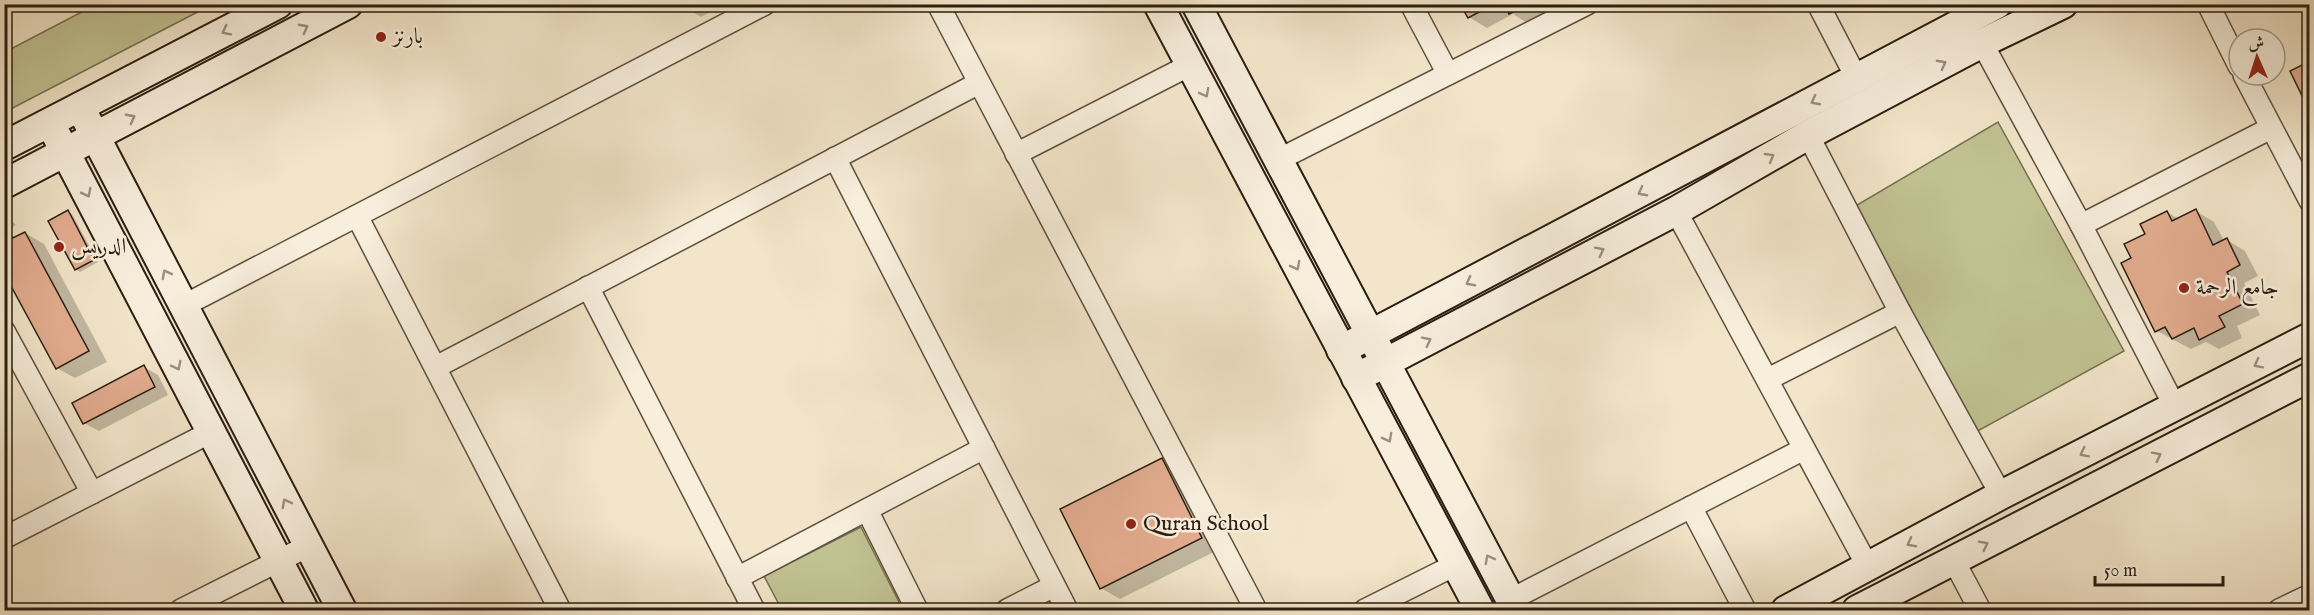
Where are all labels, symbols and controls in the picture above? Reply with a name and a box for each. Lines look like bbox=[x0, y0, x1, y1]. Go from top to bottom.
one-way arrow bbox=[297, 23, 308, 35]
place label: بارنز bbox=[391, 23, 423, 51]
one-way arrow bbox=[221, 24, 232, 36]
north arrow bbox=[2227, 27, 2287, 87]
marker: بارنز bbox=[374, 30, 388, 44]
text: ش bbox=[2248, 34, 2265, 54]
one-way arrow bbox=[1936, 60, 1946, 71]
one-way arrow bbox=[1198, 87, 1209, 98]
one-way arrow bbox=[1810, 93, 1821, 105]
one-way arrow bbox=[125, 114, 135, 125]
one-way arrow bbox=[1764, 153, 1774, 164]
one-way arrow bbox=[1638, 184, 1649, 196]
one-way arrow bbox=[79, 187, 91, 198]
place label: الدريس bbox=[71, 233, 126, 261]
marker: الدريس bbox=[52, 240, 66, 254]
one-way arrow bbox=[1593, 247, 1604, 258]
one-way arrow bbox=[1289, 259, 1301, 270]
one-way arrow bbox=[162, 269, 174, 280]
place label: جامع الرحمة bbox=[2196, 274, 2279, 306]
one-way arrow bbox=[1465, 275, 1476, 287]
marker: جامع الرحمة bbox=[2177, 281, 2191, 295]
one-way arrow bbox=[1420, 337, 1431, 348]
one-way arrow bbox=[2253, 357, 2264, 368]
one-way arrow bbox=[169, 360, 181, 371]
one-way arrow bbox=[1381, 431, 1392, 442]
one-way arrow bbox=[2080, 446, 2090, 457]
one-way arrow bbox=[2151, 451, 2162, 463]
one-way arrow bbox=[281, 498, 293, 509]
place label: Quran School bbox=[1143, 510, 1269, 538]
marker: Quran School bbox=[1124, 517, 1138, 531]
one-way arrow bbox=[1907, 536, 1918, 547]
one-way arrow bbox=[1978, 541, 1988, 552]
scale bar bbox=[2095, 549, 2222, 587]
one-way arrow bbox=[1484, 554, 1496, 565]
text: 50 m bbox=[2104, 560, 2137, 583]

